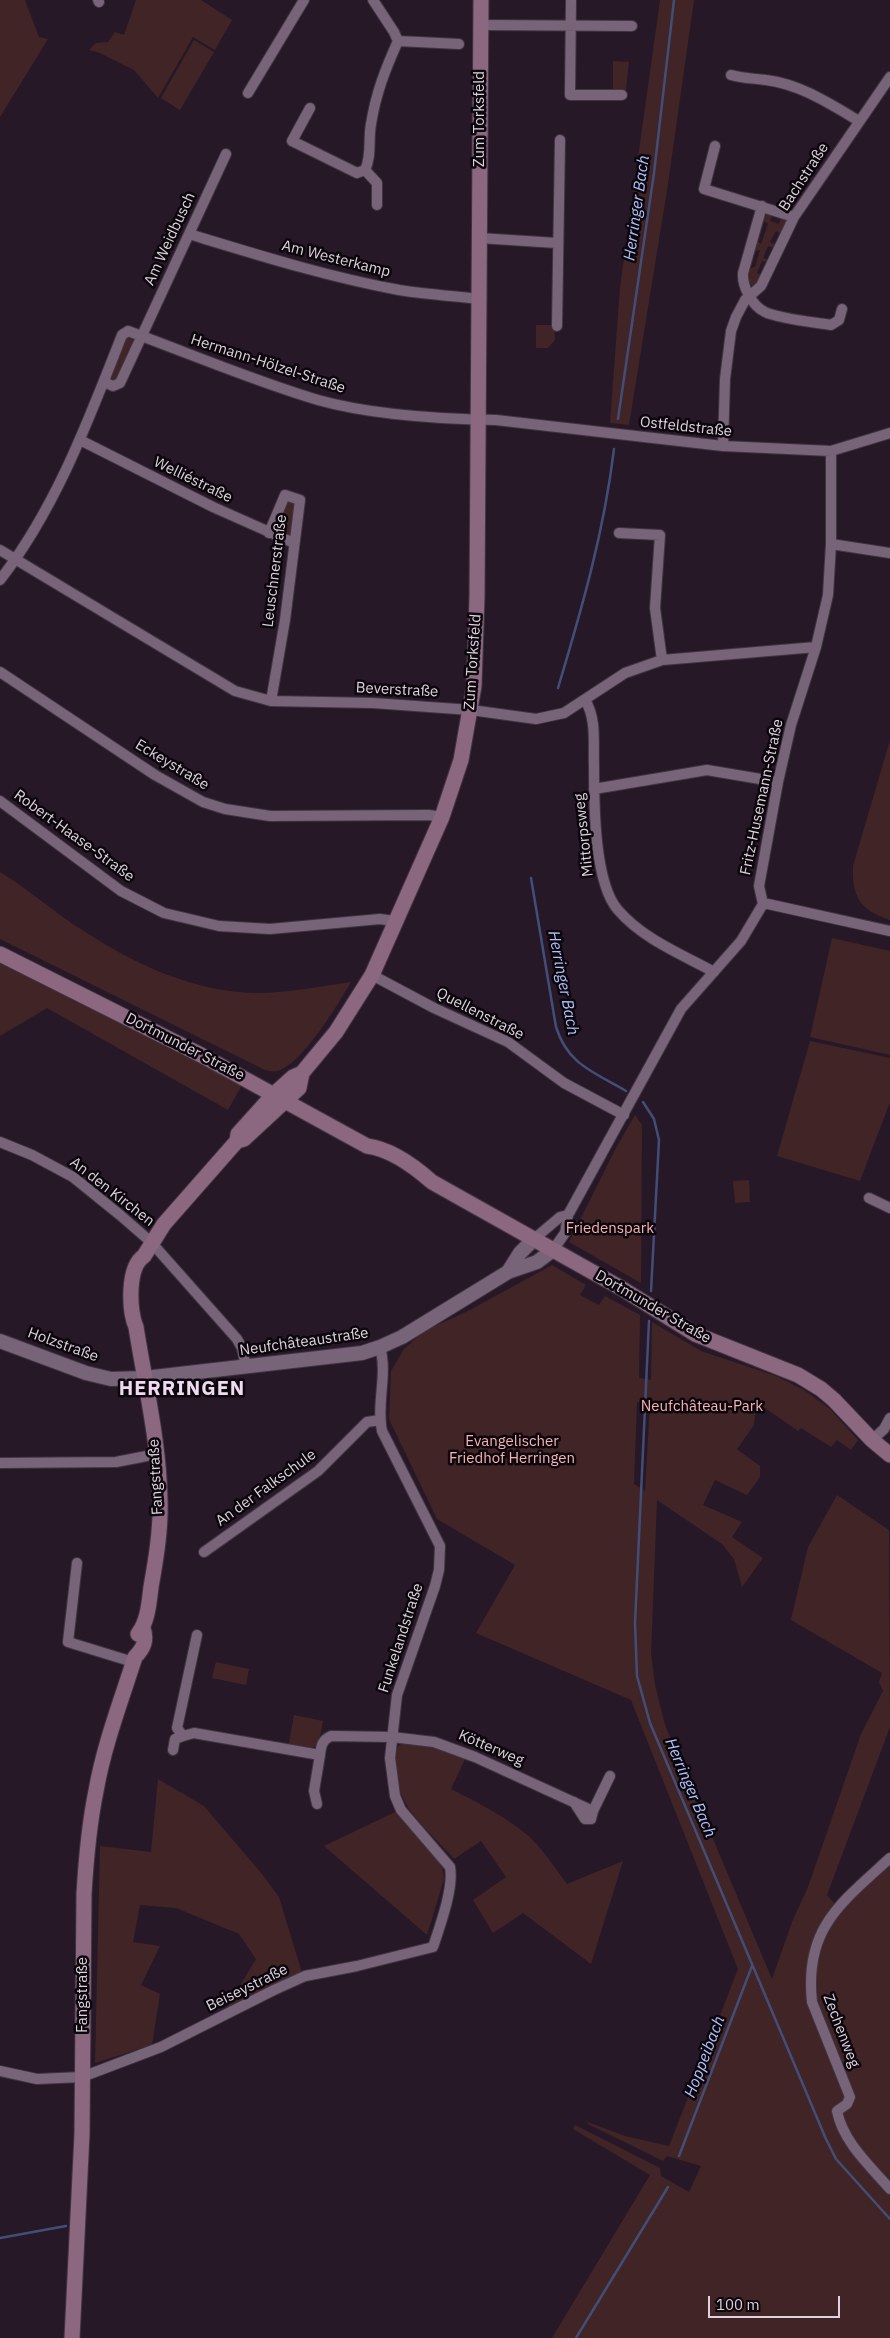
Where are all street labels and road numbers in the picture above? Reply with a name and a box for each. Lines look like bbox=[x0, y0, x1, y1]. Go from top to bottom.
street label: Zum Torksfeld bbox=[471, 71, 489, 167]
street label: Bachstraße bbox=[775, 140, 833, 214]
street label: Am Weidbusch bbox=[141, 190, 199, 288]
street label: Am Westerkamp bbox=[280, 237, 392, 281]
street label: Hermann-Hölzel-Straße bbox=[188, 330, 348, 398]
street label: Ostfeldstraße bbox=[639, 413, 733, 441]
street label: Welliéstraße bbox=[151, 453, 235, 507]
street label: Leuschnerstraße bbox=[259, 514, 291, 628]
street label: Zum Torksfeld bbox=[461, 613, 485, 711]
street label: Beverstraße bbox=[355, 679, 439, 701]
street label: Fritz-Husemann-Straße bbox=[737, 717, 787, 877]
street label: Eckeystraße bbox=[132, 736, 212, 794]
street label: Robert-Haase-Straße bbox=[10, 786, 138, 886]
street label: Mittorpsweg bbox=[571, 792, 597, 878]
street label: Quellenstraße bbox=[433, 984, 527, 1044]
street label: Dortmunder Straße bbox=[123, 1009, 247, 1085]
street label: An den Kirchen bbox=[66, 1153, 158, 1231]
street label: Dortmunder Straße bbox=[592, 1267, 714, 1347]
street label: Holzstraße bbox=[25, 1324, 101, 1366]
street label: Neufchâteaustraße bbox=[238, 1324, 370, 1360]
street label: Fangstraße bbox=[145, 1439, 167, 1515]
street label: An der Falkschule bbox=[212, 1446, 320, 1530]
street label: Funkelandstraße bbox=[375, 1581, 427, 1695]
street label: Kötterweg bbox=[456, 1726, 526, 1770]
street label: Fangstraße bbox=[74, 1957, 92, 2033]
street label: Beiseystraße bbox=[203, 1961, 291, 2015]
street label: Zechenweg bbox=[819, 1992, 863, 2070]

